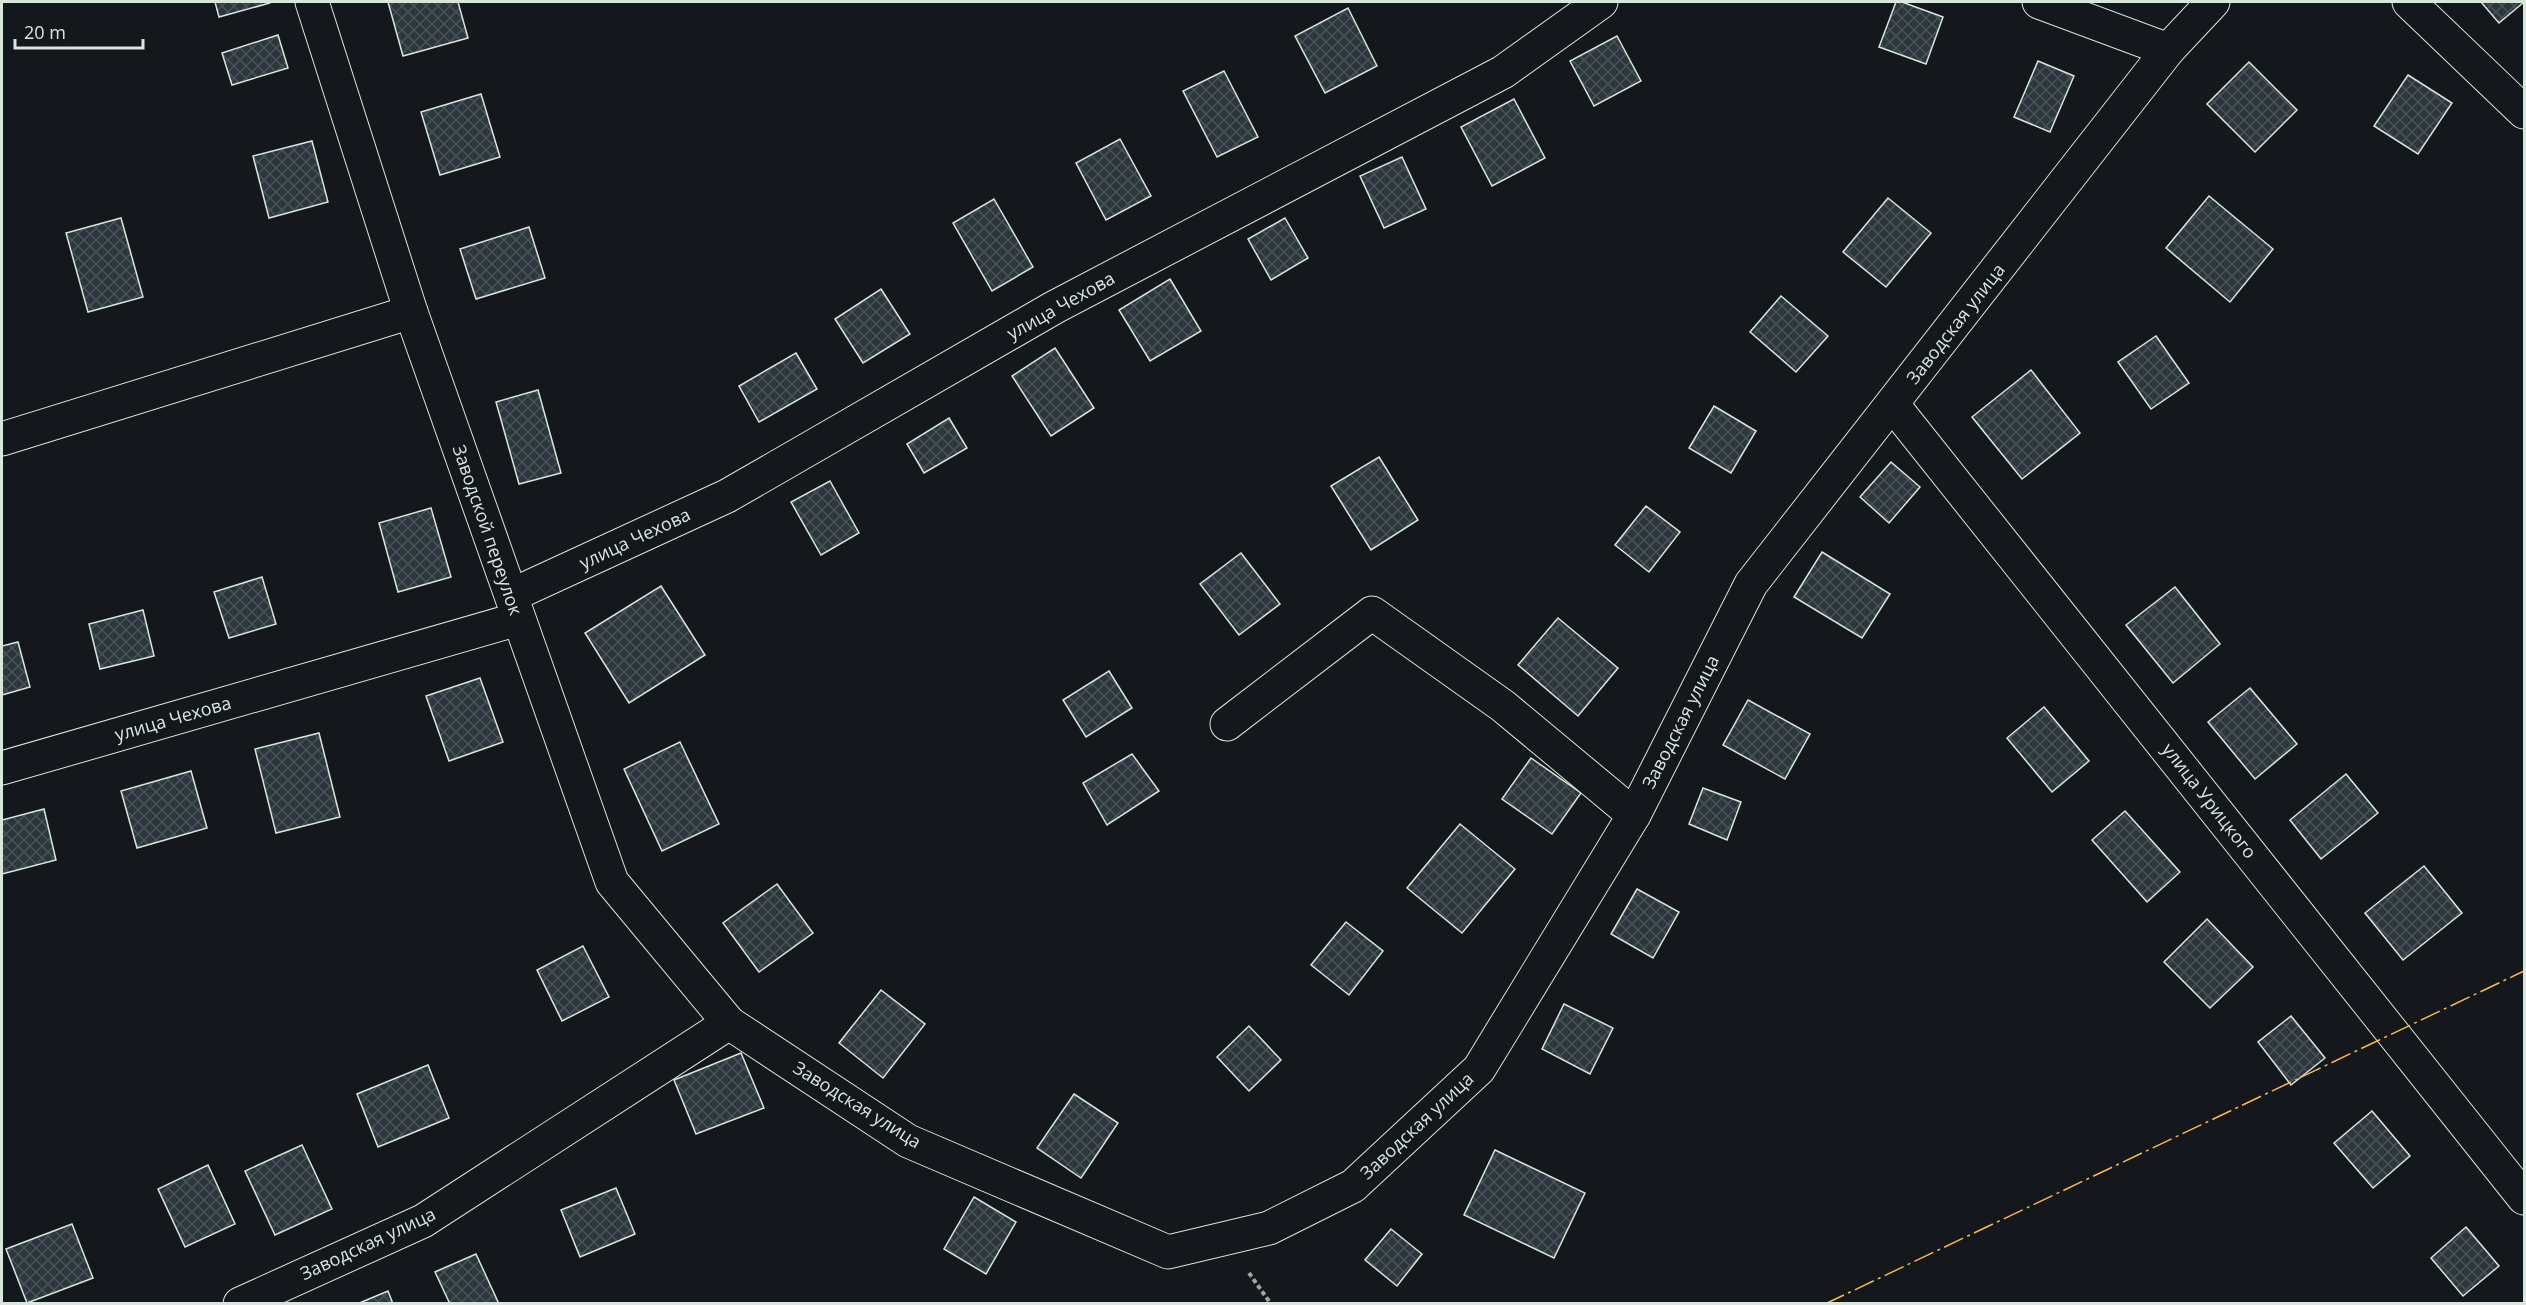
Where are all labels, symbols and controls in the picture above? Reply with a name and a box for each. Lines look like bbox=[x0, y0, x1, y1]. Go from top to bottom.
scale bar bbox=[15, 12, 142, 50]
text: 20 m bbox=[24, 20, 66, 44]
street label: Заводская улица bbox=[1901, 258, 2010, 389]
street label: улица Чехова bbox=[1002, 266, 1119, 345]
street label: Заводской переулок bbox=[448, 441, 529, 619]
street label: улица Чехова bbox=[575, 502, 694, 574]
street label: Заводская улица bbox=[1636, 651, 1724, 792]
street label: улица Чехова bbox=[112, 690, 234, 746]
street label: улица Урицкого bbox=[2157, 738, 2262, 863]
street label: Заводская улица bbox=[789, 1055, 926, 1153]
street label: Заводская улица bbox=[1355, 1066, 1478, 1184]
street label: Заводская улица bbox=[296, 1201, 439, 1285]

